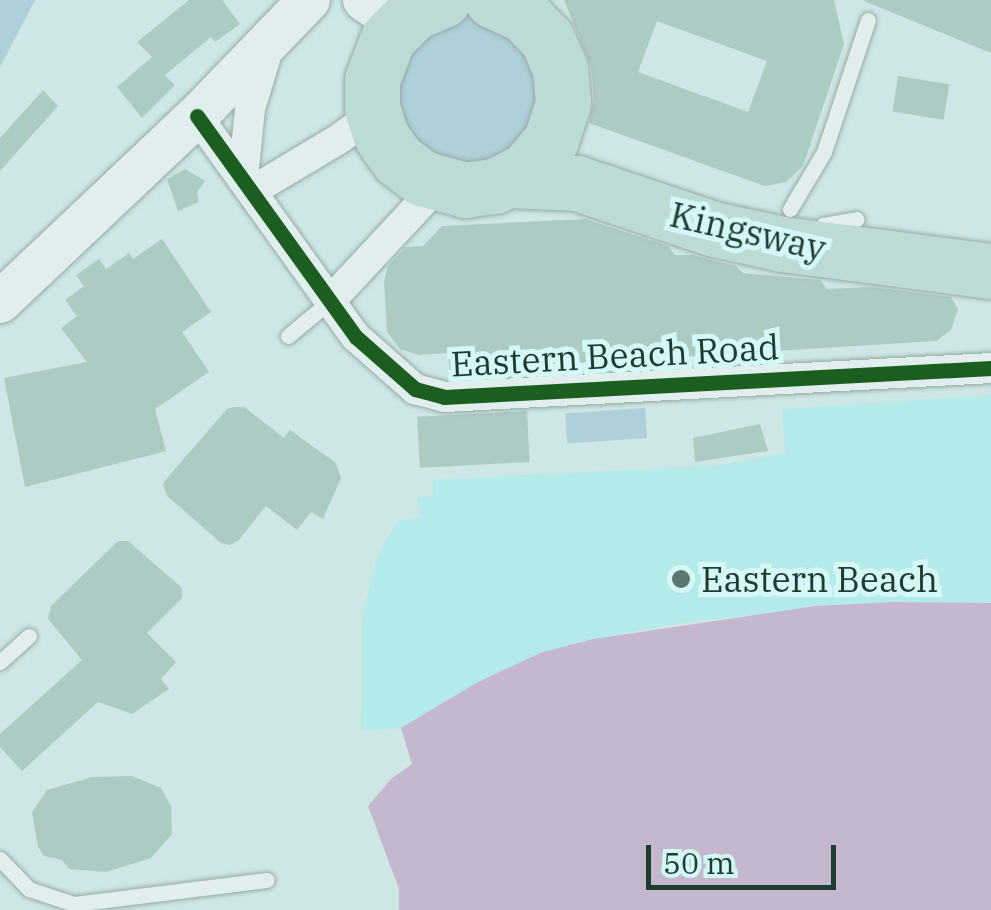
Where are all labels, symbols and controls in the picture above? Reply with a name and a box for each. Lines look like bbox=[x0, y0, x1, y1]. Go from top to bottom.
street label: Kingsway bbox=[666, 193, 830, 269]
street label: Eastern Beach Road bbox=[450, 325, 780, 385]
place label: Eastern Beach bbox=[701, 558, 938, 600]
marker: Eastern Beach bbox=[670, 568, 692, 590]
scale bar bbox=[651, 825, 841, 887]
text: 50 m bbox=[663, 843, 735, 882]

